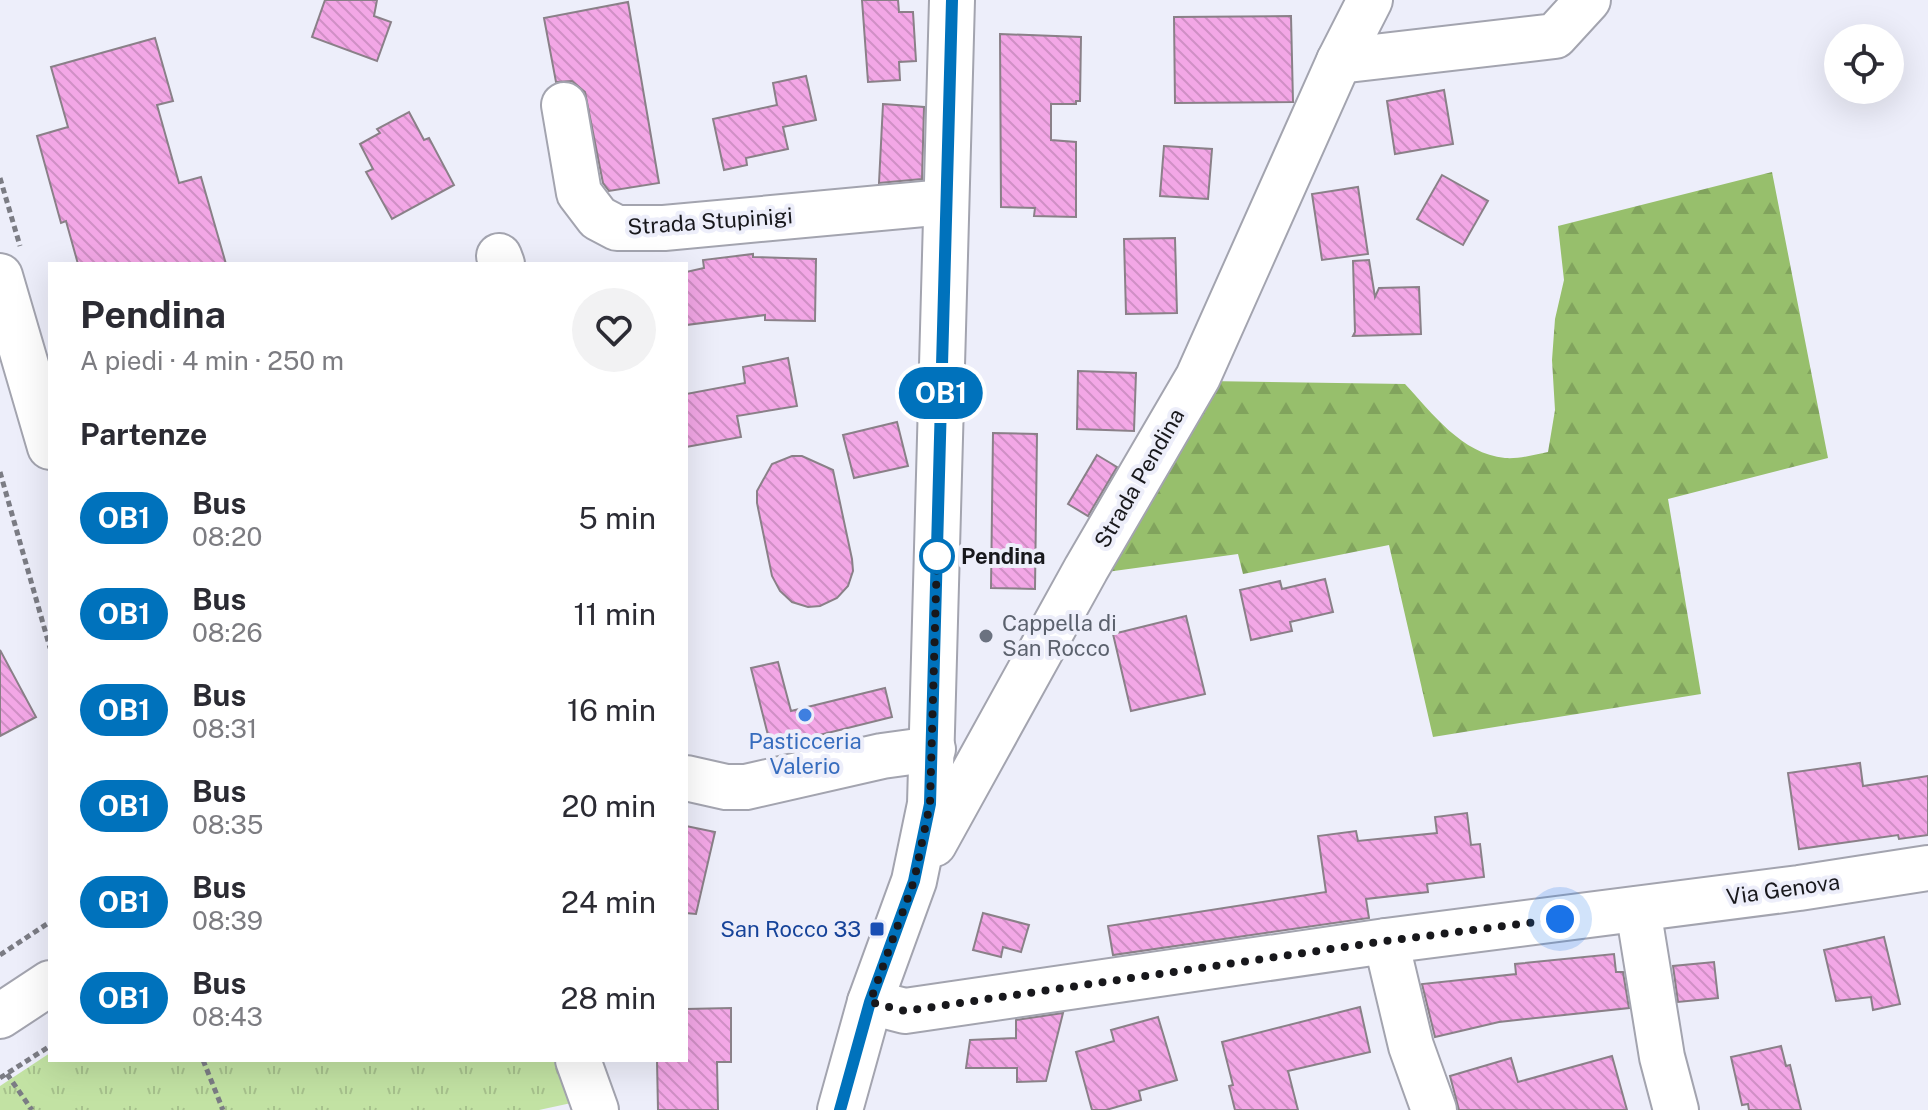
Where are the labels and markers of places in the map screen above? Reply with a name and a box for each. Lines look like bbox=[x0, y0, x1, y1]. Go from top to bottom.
marker: Pendina bbox=[920, 539, 954, 573]
place label: Pendina bbox=[961, 543, 1046, 569]
place label: Cappella di San Rocco bbox=[1002, 610, 1117, 661]
marker: Cappella di San Rocco bbox=[977, 627, 995, 645]
marker: Pasticceria Valerio bbox=[796, 706, 814, 724]
place label: Pasticceria Valerio bbox=[748, 728, 862, 779]
place label: San Rocco 33 bbox=[720, 916, 861, 942]
marker: San Rocco 33 bbox=[868, 920, 886, 938]

